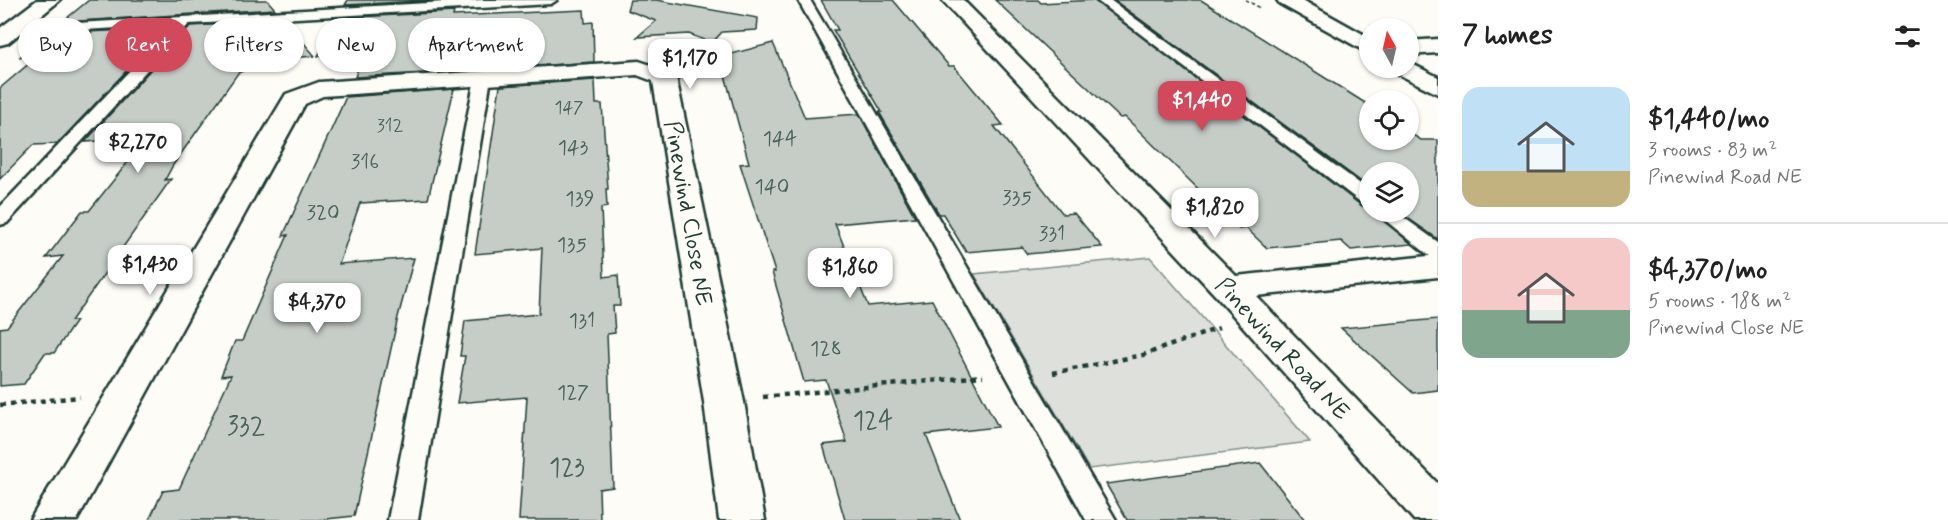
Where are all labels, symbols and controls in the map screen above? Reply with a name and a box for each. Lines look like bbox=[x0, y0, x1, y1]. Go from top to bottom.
chip: Buy bbox=[18, 18, 93, 72]
chip: Rent bbox=[105, 18, 192, 72]
chip: Filters bbox=[204, 18, 304, 72]
chip: New bbox=[316, 18, 396, 72]
chip: Apartment bbox=[408, 18, 545, 72]
north arrow bbox=[1359, 18, 1419, 78]
map controls bbox=[1359, 18, 1419, 222]
text: 7 homes bbox=[1462, 19, 1553, 53]
icon: filters bbox=[1891, 20, 1924, 53]
pin: $1,170 bbox=[641, 39, 739, 90]
text: $1,170 bbox=[662, 45, 718, 72]
pin: $1,440 bbox=[1153, 81, 1251, 132]
text: $1,440 bbox=[1172, 87, 1232, 114]
button: locate bbox=[1359, 90, 1419, 150]
house number: 147 bbox=[554, 96, 584, 120]
text: $1,440/mo bbox=[1648, 103, 1769, 137]
icon: home bbox=[1510, 111, 1582, 183]
house number: 312 bbox=[377, 114, 404, 138]
street label: Pinewind Close NE bbox=[656, 118, 719, 308]
pin: $2,270 bbox=[89, 123, 187, 174]
house number: 144 bbox=[763, 125, 797, 153]
text: $2,270 bbox=[109, 129, 167, 156]
house number: 143 bbox=[558, 134, 589, 162]
text: 3 rooms · 83 m² bbox=[1648, 137, 1777, 164]
house number: 316 bbox=[351, 148, 379, 176]
button: layers bbox=[1359, 162, 1419, 222]
text: Pinewind Road NE bbox=[1648, 164, 1802, 191]
house number: 140 bbox=[755, 173, 789, 201]
house number: 335 bbox=[1002, 184, 1032, 212]
house number: 139 bbox=[565, 185, 595, 213]
pin: $1,820 bbox=[1166, 188, 1264, 239]
text: $1,820 bbox=[1185, 194, 1245, 221]
house number: 320 bbox=[306, 199, 340, 227]
house number: 331 bbox=[1039, 220, 1065, 248]
house number: 135 bbox=[557, 231, 587, 259]
pin: $1,430 bbox=[101, 245, 199, 296]
pin: $1,860 bbox=[801, 248, 899, 299]
text: $1,430 bbox=[122, 251, 178, 278]
text: $1,860 bbox=[822, 254, 878, 281]
text: $4,370/mo bbox=[1648, 254, 1767, 288]
icon: home bbox=[1510, 262, 1582, 334]
street label: Pinewind Road NE bbox=[1208, 271, 1356, 427]
pin: $4,370 bbox=[268, 283, 366, 334]
text: 5 rooms · 188 m² bbox=[1648, 288, 1791, 315]
text: $4,370 bbox=[288, 289, 346, 316]
house number: 131 bbox=[569, 307, 595, 335]
text: Pinewind Close NE bbox=[1648, 315, 1804, 342]
house number: 128 bbox=[810, 335, 842, 363]
house number: 127 bbox=[557, 379, 589, 407]
house number: 124 bbox=[853, 405, 893, 439]
house number: 332 bbox=[227, 410, 265, 444]
house number: 123 bbox=[549, 452, 585, 486]

